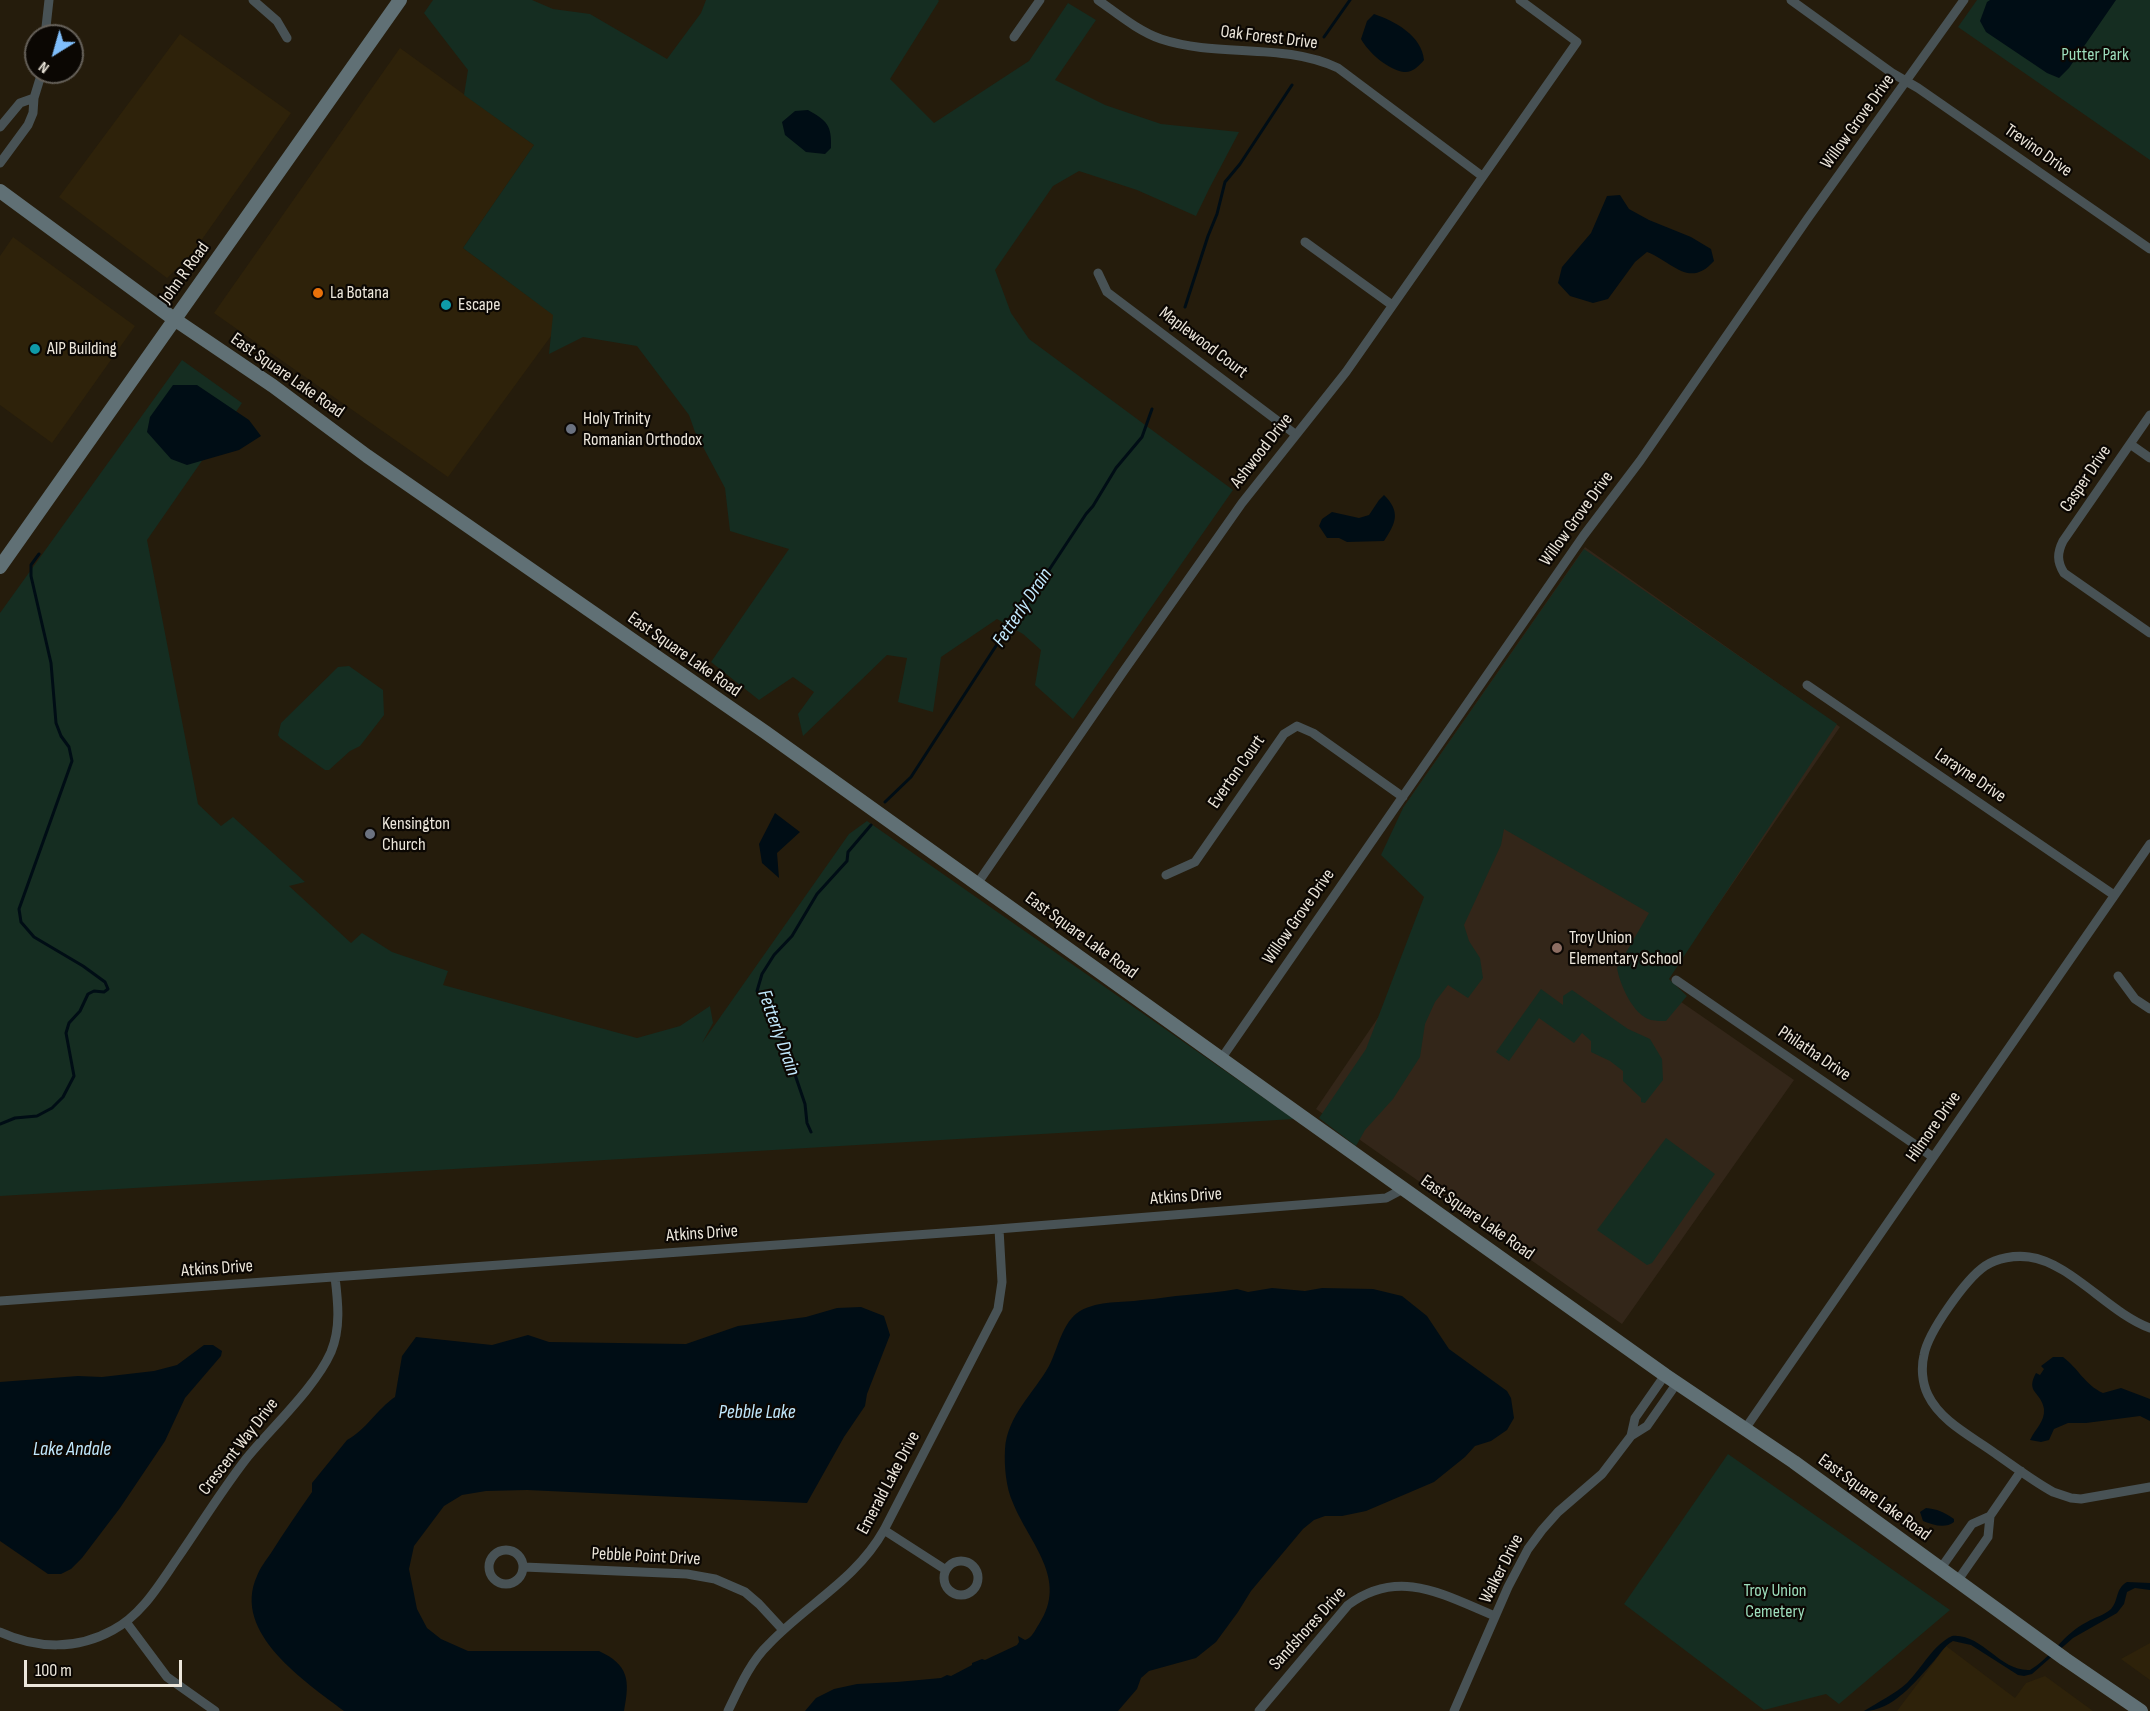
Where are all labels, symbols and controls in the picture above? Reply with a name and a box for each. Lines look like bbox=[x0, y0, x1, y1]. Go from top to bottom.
street label: Oak Forest Drive bbox=[1219, 21, 1319, 55]
north arrow bbox=[24, 24, 84, 84]
park label: Putter Park bbox=[2061, 44, 2129, 66]
text: N bbox=[35, 57, 53, 77]
street label: Willow Grove Drive bbox=[1816, 70, 1900, 174]
street label: Trevino Drive bbox=[2000, 120, 2076, 182]
street label: John R Road bbox=[156, 238, 214, 308]
place label: La Botana bbox=[330, 282, 389, 304]
marker: La Botana bbox=[311, 286, 325, 300]
place label: Escape bbox=[458, 294, 500, 316]
marker: Escape bbox=[439, 298, 453, 312]
street label: Maplewood Court bbox=[1154, 303, 1252, 383]
street label: East Square Lake Road bbox=[226, 329, 348, 423]
place label: AIP Building bbox=[47, 338, 117, 360]
marker: AIP Building bbox=[28, 342, 42, 356]
place label: Holy Trinity Romanian Orthodox bbox=[583, 408, 702, 450]
street label: Ashwood Drive bbox=[1226, 409, 1298, 493]
marker: Holy Trinity Romanian Orthodox bbox=[564, 422, 578, 436]
street label: Casper Drive bbox=[2056, 441, 2116, 517]
street label: Willow Grove Drive bbox=[1535, 467, 1619, 571]
water label: Fetterly Drain bbox=[988, 564, 1058, 652]
street label: East Square Lake Road bbox=[623, 608, 745, 702]
street label: Everton Court bbox=[1204, 731, 1270, 813]
street label: Larayne Drive bbox=[1930, 744, 2010, 808]
place label: Kensington Church bbox=[382, 813, 450, 856]
marker: Kensington Church bbox=[363, 827, 377, 841]
street label: Willow Grove Drive bbox=[1258, 865, 1340, 969]
street label: East Square Lake Road bbox=[1021, 888, 1141, 984]
place label: Troy Union Elementary School bbox=[1569, 927, 1682, 970]
marker: Troy Union Elementary School bbox=[1550, 941, 1564, 955]
water label: Fetterly Drain bbox=[751, 987, 805, 1079]
street label: Philatha Drive bbox=[1773, 1022, 1855, 1086]
street label: Hilmore Drive bbox=[1902, 1088, 1966, 1166]
street label: East Square Lake Road bbox=[1416, 1171, 1538, 1265]
street label: Atkins Drive bbox=[1149, 1184, 1223, 1210]
street label: Atkins Drive bbox=[665, 1221, 739, 1247]
street label: Atkins Drive bbox=[180, 1256, 254, 1282]
street label: Crescent Way Drive bbox=[194, 1394, 284, 1500]
water label: Pebble Lake bbox=[719, 1401, 795, 1425]
street label: Emerald Lake Drive bbox=[853, 1428, 925, 1538]
water label: Lake Andale bbox=[33, 1438, 111, 1462]
street label: East Square Lake Road bbox=[1814, 1450, 1934, 1546]
street label: Walker Drive bbox=[1475, 1531, 1529, 1607]
street label: Pebble Point Drive bbox=[591, 1543, 701, 1571]
park label: Troy Union Cemetery bbox=[1743, 1580, 1807, 1622]
street label: Sandshores Drive bbox=[1265, 1583, 1351, 1675]
scale bar bbox=[27, 1648, 184, 1686]
text: 100 m bbox=[35, 1660, 72, 1681]

